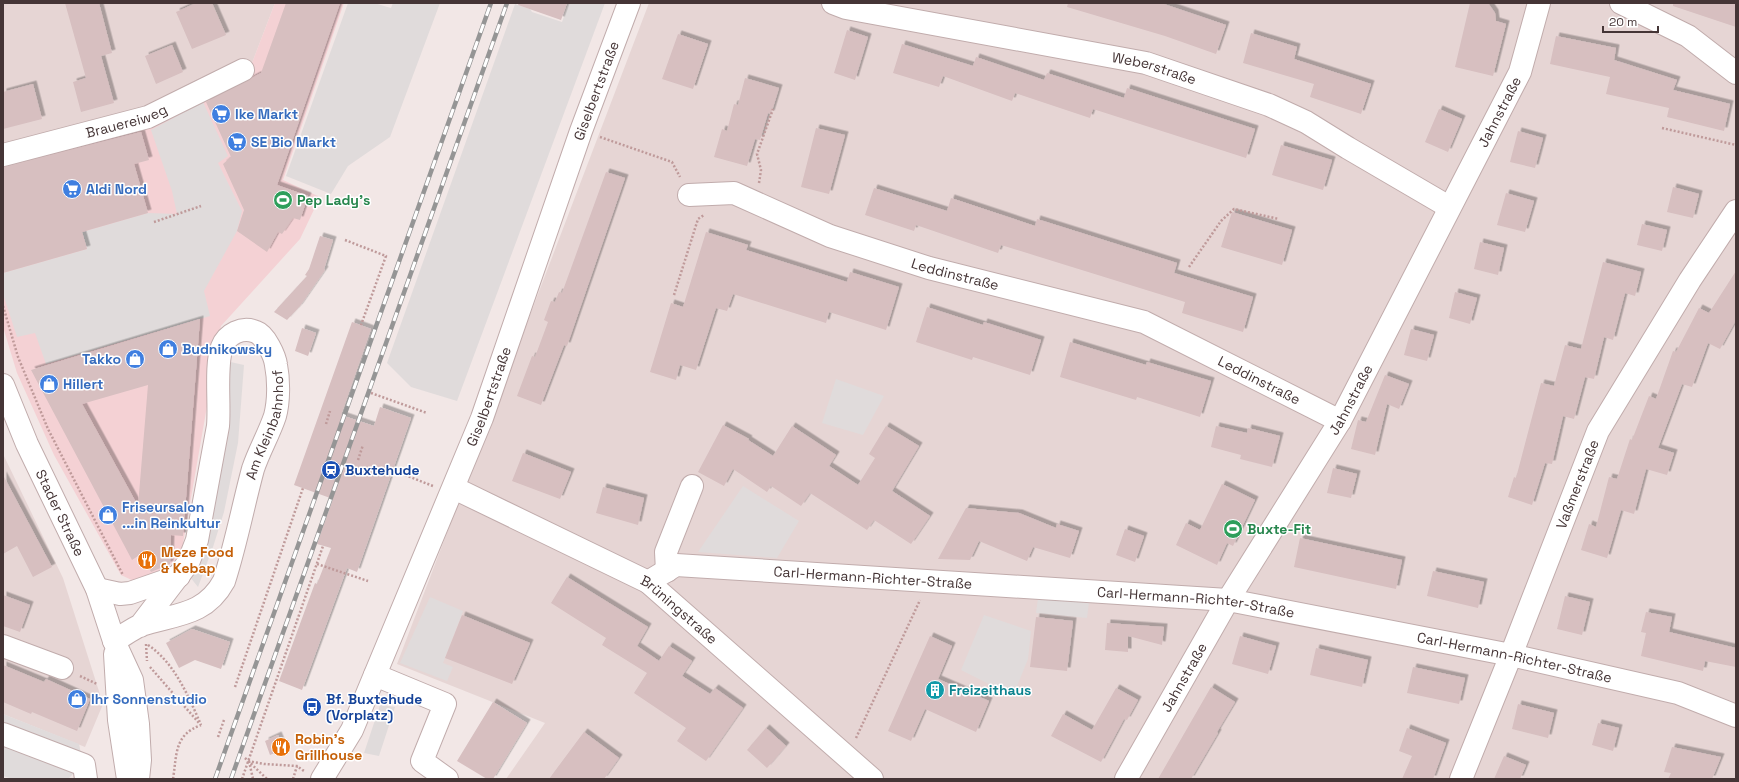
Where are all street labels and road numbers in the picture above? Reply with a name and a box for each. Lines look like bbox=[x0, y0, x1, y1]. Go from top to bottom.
street label: Giselbertstraße bbox=[569, 39, 623, 143]
street label: Weberstraße bbox=[1111, 48, 1199, 88]
street label: Jahnstraße bbox=[1474, 73, 1525, 150]
street label: Brauereiweg bbox=[84, 100, 170, 142]
street label: Leddinstraße bbox=[909, 254, 1001, 294]
street label: Giselbertstraße bbox=[462, 344, 515, 449]
street label: Leddinstraße bbox=[1215, 352, 1303, 408]
street label: Jahnstraße bbox=[1325, 361, 1377, 438]
street label: Am Kleinbahnhof bbox=[242, 369, 287, 482]
street label: Vaßmerstraße bbox=[1552, 437, 1603, 531]
street label: Stader Straße bbox=[32, 466, 89, 559]
street label: Carl-Hermann-Richter-Straße bbox=[773, 562, 973, 593]
street label: Brüningstraße bbox=[638, 571, 721, 648]
street label: Carl-Hermann-Richter-Straße bbox=[1096, 583, 1296, 622]
street label: Carl-Hermann-Richter-Straße bbox=[1416, 628, 1614, 687]
street label: Jahnstraße bbox=[1157, 639, 1211, 715]

